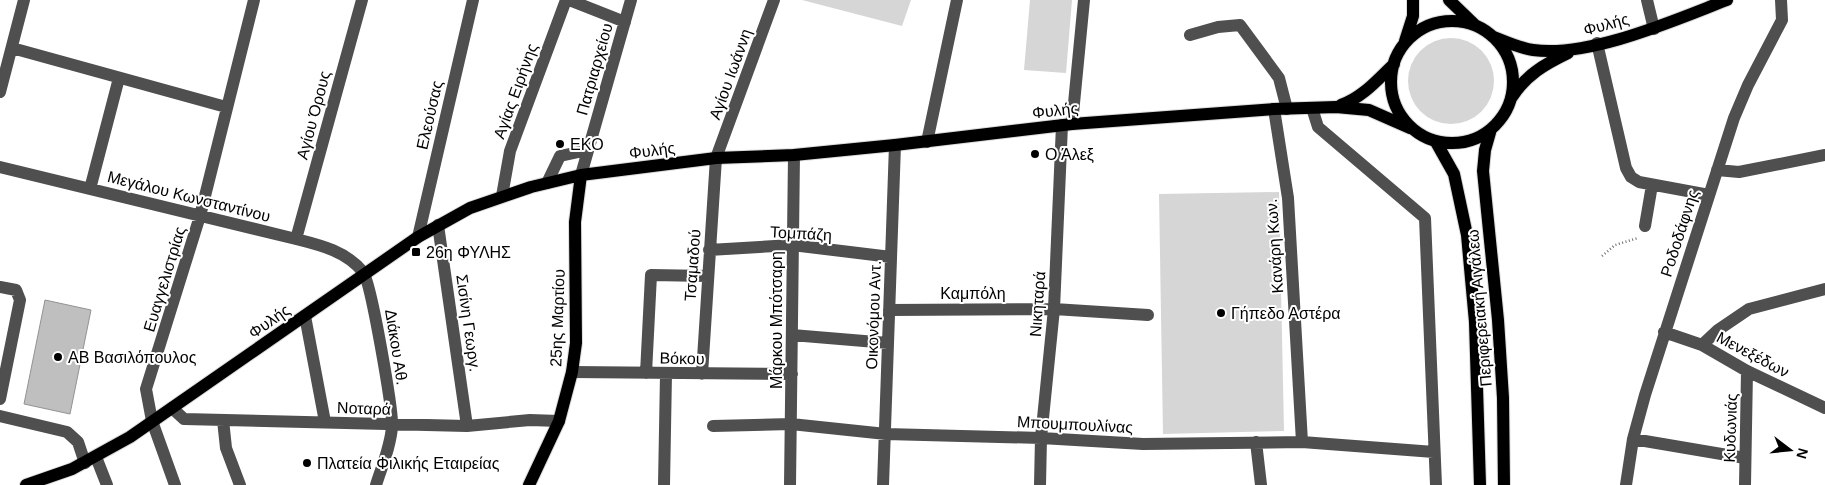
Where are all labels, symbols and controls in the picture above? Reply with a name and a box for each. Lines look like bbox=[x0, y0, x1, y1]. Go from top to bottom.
street label: Φυλής bbox=[1582, 10, 1631, 39]
street label: Πατριαρχείου bbox=[573, 21, 616, 117]
street label: Αγίου Ιωάννη bbox=[706, 27, 755, 122]
street label: Αγίας Ειρήνης bbox=[490, 41, 541, 141]
street label: Αγίου Όρους bbox=[294, 69, 334, 161]
street label: Ελεούσας bbox=[413, 79, 446, 151]
street label: Φυλής bbox=[1031, 100, 1079, 121]
place label: EKO bbox=[570, 136, 604, 153]
marker: EKO bbox=[554, 138, 566, 150]
street label: Φυλής bbox=[628, 139, 676, 162]
place label: Ο Άλεξ bbox=[1045, 146, 1094, 164]
marker: Ο Άλεξ bbox=[1029, 148, 1041, 160]
street label: Μεγάλου Κωνσταντίνου bbox=[106, 168, 272, 225]
street label: Ροδοδάφνης bbox=[1657, 187, 1702, 279]
street label: Κανάρη Κων. bbox=[1263, 198, 1286, 294]
street label: Τομπάζη bbox=[770, 223, 832, 245]
street label: Ευαγγελιστρίας bbox=[140, 224, 189, 334]
street label: Τσαμαδού bbox=[682, 228, 703, 302]
street label: Περιφερειακή Αιγάλεω bbox=[1464, 229, 1495, 387]
place label: 26η ΦΥΛΗΣ bbox=[426, 244, 511, 261]
marker: 26η ΦΥΛΗΣ bbox=[410, 246, 422, 258]
street label: Μάρκου Μπότσαρη bbox=[768, 251, 785, 389]
street label: Οικονόμου Αντ. bbox=[863, 260, 884, 370]
street label: 25ης Μαρτίου bbox=[547, 269, 568, 367]
street label: Νικηταρά bbox=[1027, 271, 1048, 337]
street label: Σισίνη Γεωργ. bbox=[453, 273, 484, 373]
street label: Καμπόλη bbox=[940, 285, 1006, 302]
street label: Φυλής bbox=[246, 301, 293, 342]
place label: Γήπεδο Αστέρα bbox=[1231, 305, 1341, 322]
marker: Γήπεδο Αστέρα bbox=[1215, 307, 1227, 319]
street label: Διάκου Αθ. bbox=[382, 308, 411, 386]
street label: Μενεξέδων bbox=[1713, 328, 1792, 381]
place label: ΑΒ Βασιλόπουλος bbox=[68, 349, 197, 366]
street label: Βόκου bbox=[659, 350, 705, 367]
marker: ΑΒ Βασιλόπουλος bbox=[52, 351, 64, 363]
street label: Κυδωνιάς bbox=[1721, 393, 1740, 463]
street label: Νοταρά bbox=[337, 399, 391, 418]
street label: Μπουμπουλίνας bbox=[1017, 413, 1134, 436]
north arrow bbox=[1765, 425, 1815, 475]
text: N bbox=[1793, 447, 1812, 461]
place label: Πλατεία Φιλικής Εταιρείας bbox=[317, 455, 500, 472]
marker: Πλατεία Φιλικής Εταιρείας bbox=[301, 457, 313, 469]

